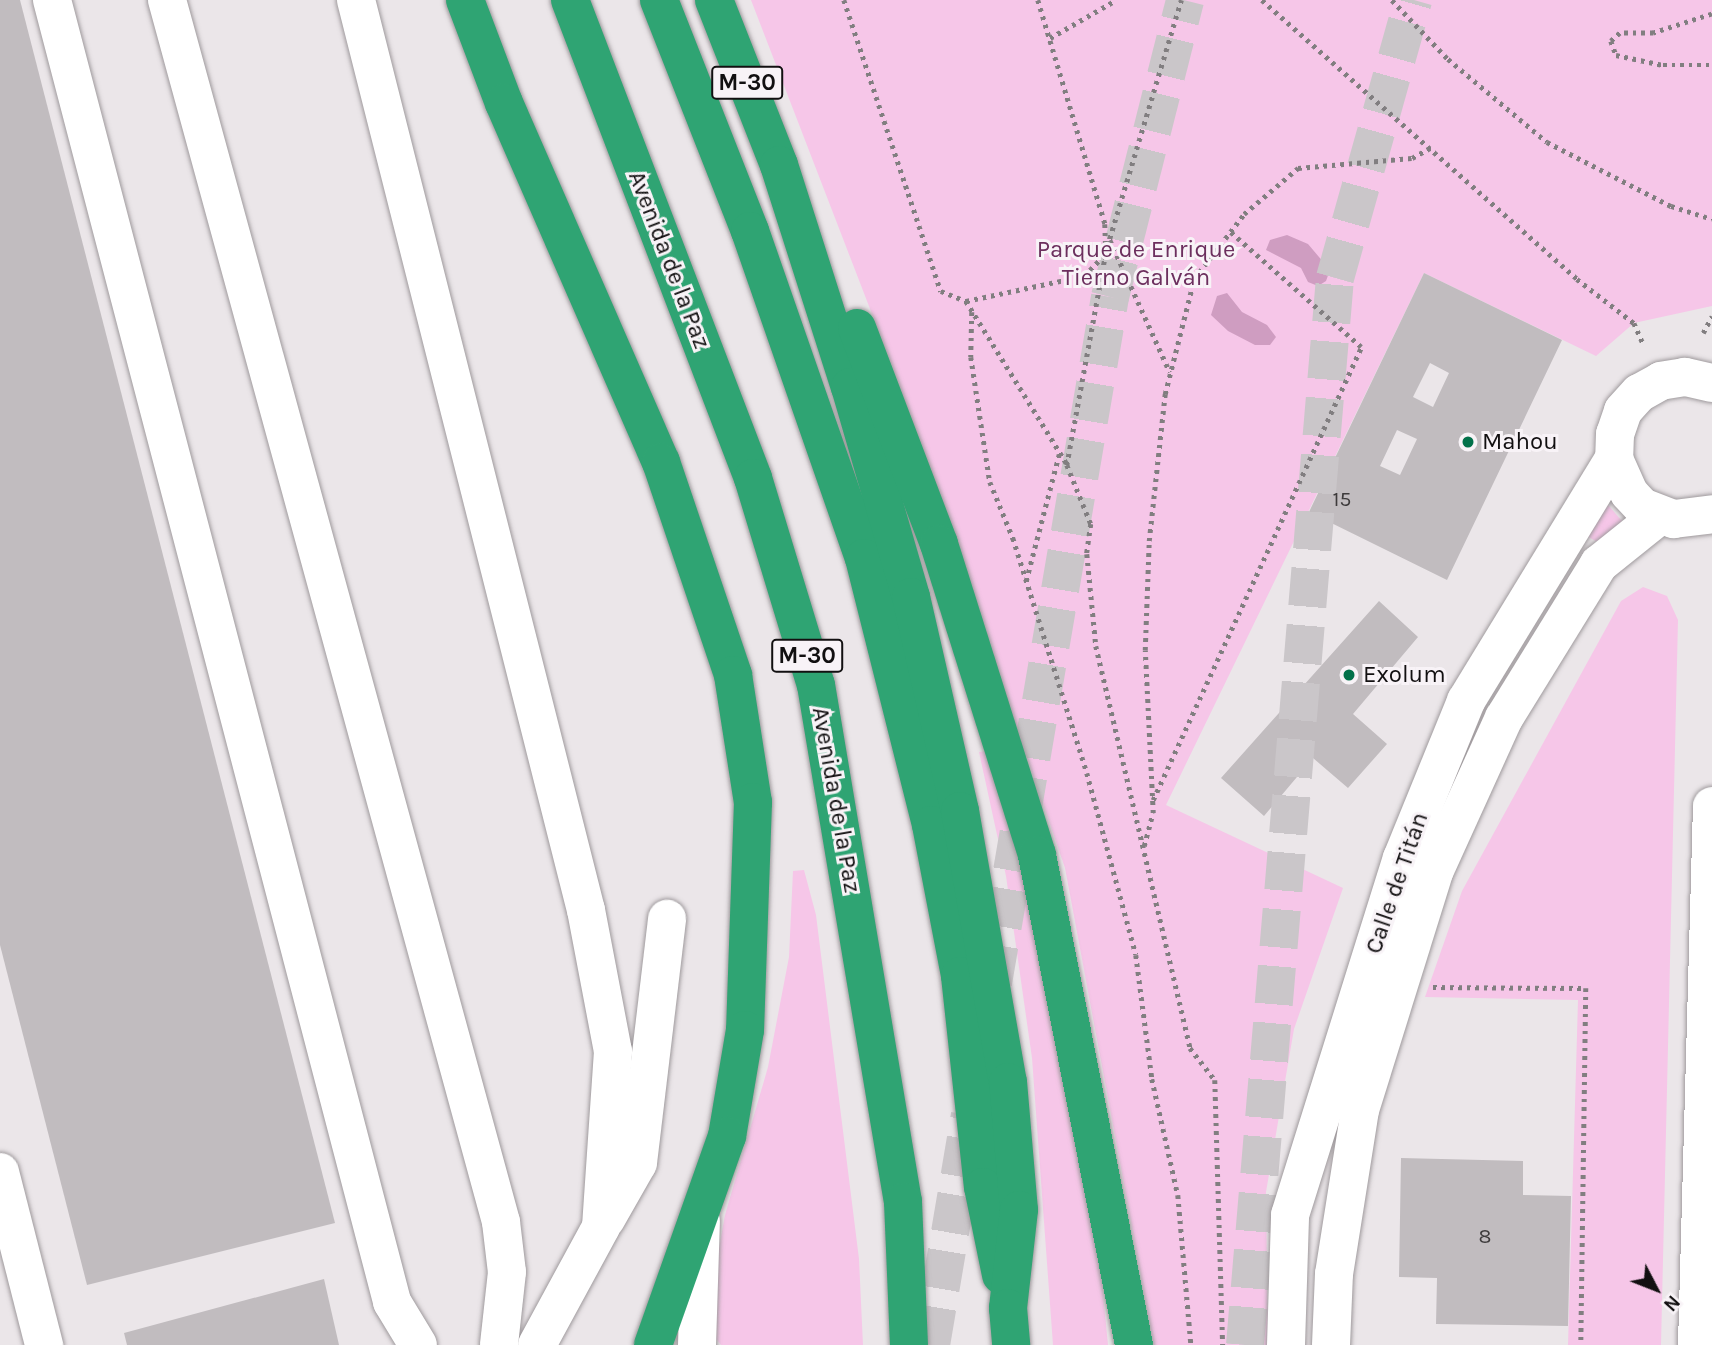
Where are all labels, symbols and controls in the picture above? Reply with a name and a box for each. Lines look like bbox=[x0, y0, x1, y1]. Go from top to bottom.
road number: M-30 bbox=[710, 64, 784, 102]
street label: Avenida de la Paz bbox=[622, 167, 716, 353]
park label: Parque de Enrique Tierno Galván bbox=[1037, 236, 1235, 292]
place label: Mahou bbox=[1482, 428, 1558, 456]
marker: Mahou bbox=[1460, 434, 1476, 450]
house number: 15 bbox=[1333, 486, 1351, 512]
road number: M-30 bbox=[770, 636, 844, 676]
place label: Exolum bbox=[1363, 661, 1446, 689]
marker: Exolum bbox=[1341, 667, 1357, 683]
street label: Avenida de la Paz bbox=[805, 705, 867, 895]
street label: Calle de Titán bbox=[1359, 809, 1435, 957]
house number: 8 bbox=[1479, 1223, 1491, 1249]
north arrow bbox=[1621, 1254, 1691, 1324]
text: N bbox=[1659, 1291, 1684, 1315]

